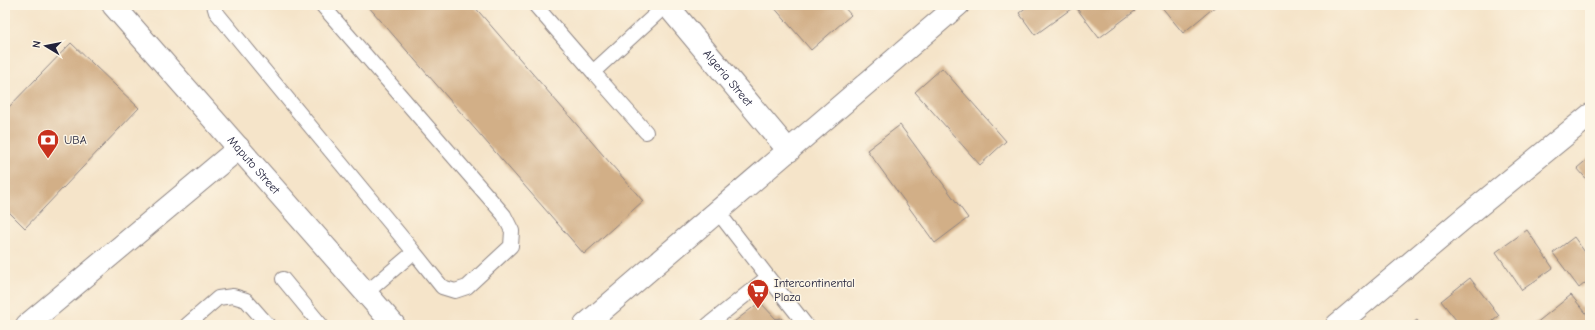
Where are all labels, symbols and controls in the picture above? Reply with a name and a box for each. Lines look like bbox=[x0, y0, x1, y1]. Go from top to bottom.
north arrow bbox=[26, 26, 66, 66]
text: N bbox=[30, 40, 44, 49]
street label: Algeria Street bbox=[700, 47, 756, 110]
bank icon: UBA bbox=[35, 127, 61, 160]
place label: UBA bbox=[64, 133, 87, 147]
street label: Maputo Street bbox=[224, 133, 283, 197]
place label: Intercontinental Plaza bbox=[774, 276, 855, 304]
supermarket icon: Intercontinental Plaza bbox=[745, 277, 771, 310]

